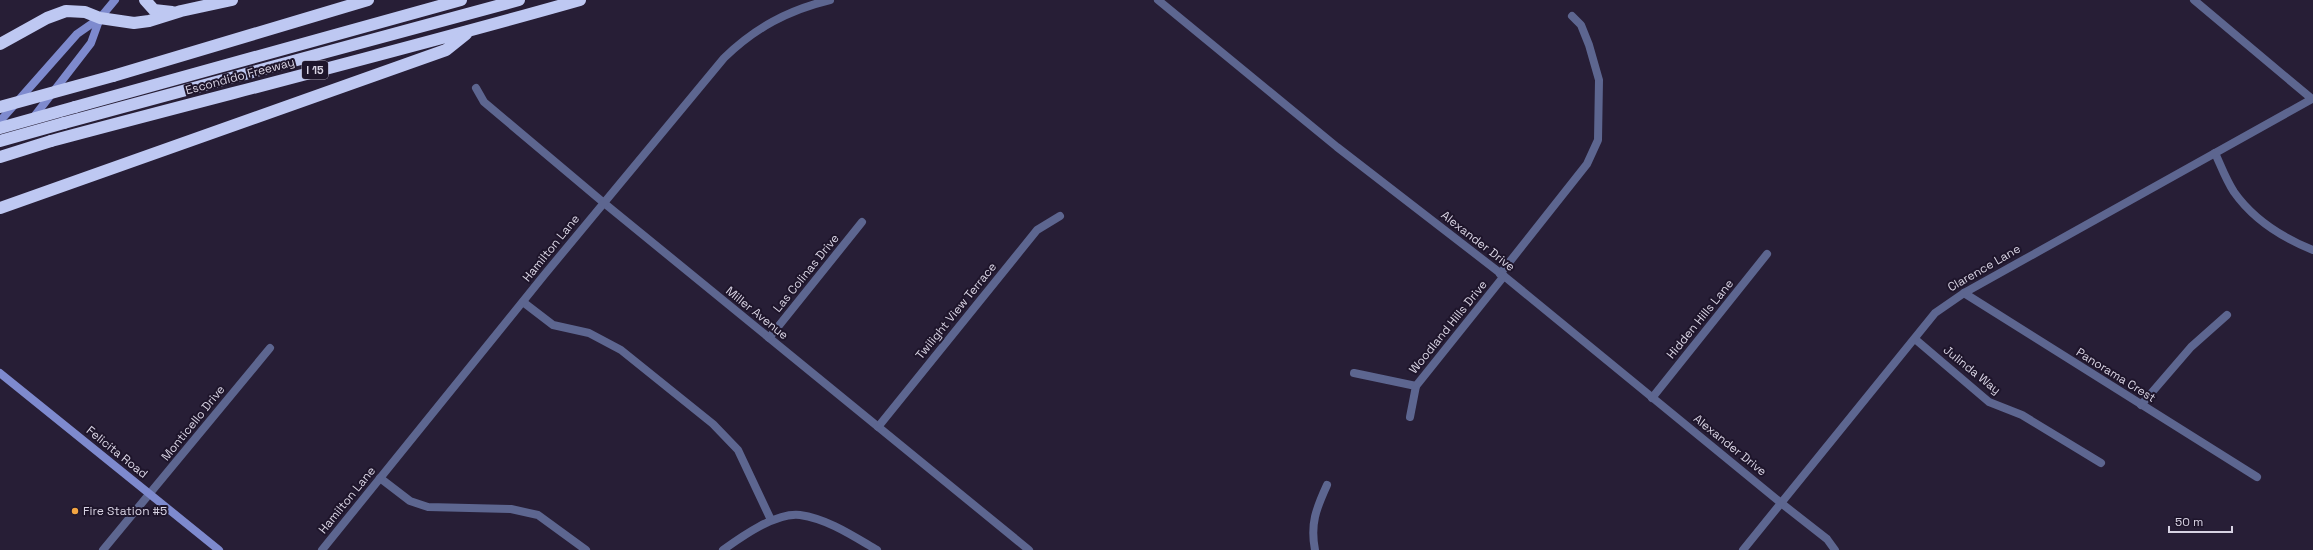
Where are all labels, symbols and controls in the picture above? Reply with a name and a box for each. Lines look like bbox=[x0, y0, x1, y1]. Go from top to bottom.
street label: Escondido Freeway bbox=[184, 54, 296, 98]
road number: I 15 bbox=[302, 61, 328, 79]
street label: Alexander Drive bbox=[1438, 207, 1518, 275]
street label: Hamilton Lane bbox=[519, 211, 583, 285]
street label: Las Colinas Drive bbox=[770, 231, 842, 315]
street label: Clarence Lane bbox=[1945, 241, 2023, 295]
street label: Twilight View Terrace bbox=[912, 259, 1000, 363]
street label: Hidden Hills Lane bbox=[1663, 276, 1737, 362]
street label: Woodland Hills Drive bbox=[1405, 277, 1491, 377]
street label: Miller Avenue bbox=[722, 283, 792, 343]
street label: Julinda Way bbox=[1940, 342, 2004, 398]
street label: Panorama Crest bbox=[2073, 344, 2159, 406]
street label: Monticello Drive bbox=[158, 382, 228, 464]
street label: Alexander Drive bbox=[1690, 411, 1770, 479]
street label: Felicita Road bbox=[83, 422, 151, 482]
street label: Hamilton Lane bbox=[315, 463, 379, 537]
place label: Fire Station #5 bbox=[83, 503, 167, 519]
marker: Fire Station #5 bbox=[70, 506, 80, 516]
scale bar bbox=[2169, 508, 2232, 534]
text: 50 m bbox=[2175, 514, 2203, 530]

